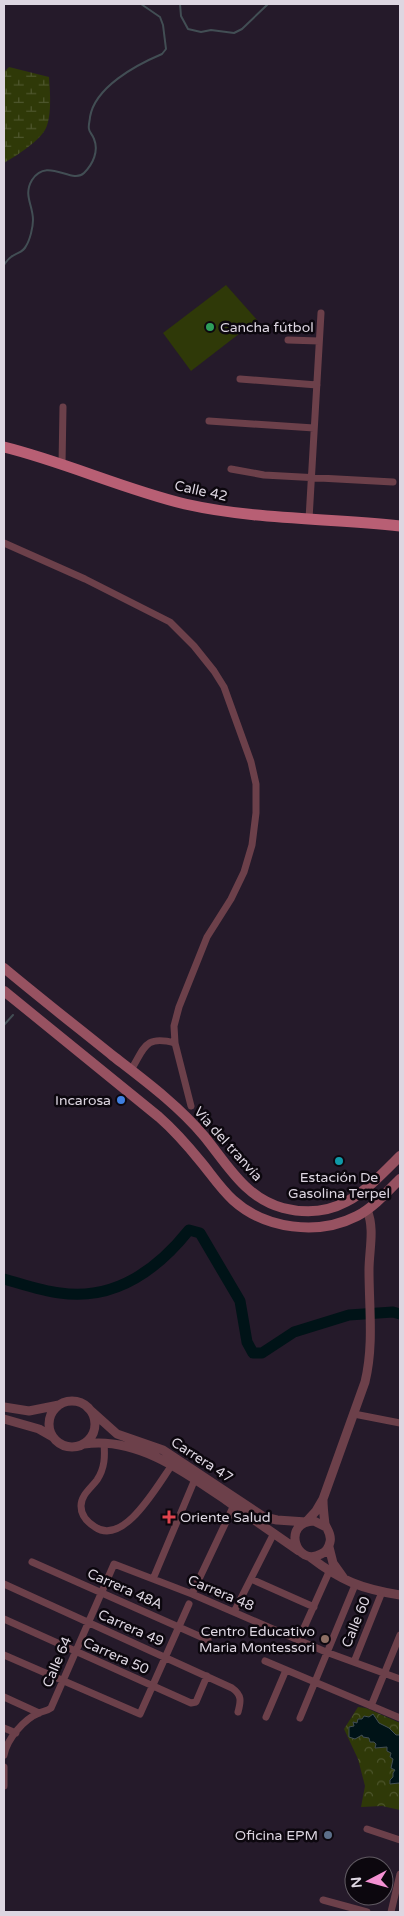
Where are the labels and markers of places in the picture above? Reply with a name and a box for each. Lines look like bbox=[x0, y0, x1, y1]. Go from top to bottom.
place label: Cancha fútbol bbox=[220, 319, 314, 336]
marker: Cancha fútbol bbox=[204, 321, 216, 333]
place label: Incarosa bbox=[55, 1092, 111, 1109]
marker: Incarosa bbox=[115, 1094, 127, 1106]
marker: Estación De Gasolina Terpel bbox=[333, 1155, 345, 1167]
place label: Estación De Gasolina Terpel bbox=[288, 1169, 390, 1202]
place label: Oriente Salud bbox=[180, 1509, 271, 1526]
marker: Oriente Salud bbox=[162, 1510, 176, 1524]
place label: Centro Educativo Maria Montessori bbox=[199, 1623, 315, 1656]
marker: Centro Educativo Maria Montessori bbox=[319, 1633, 331, 1645]
place label: Oficina EPM bbox=[235, 1827, 318, 1844]
marker: Oficina EPM bbox=[322, 1829, 334, 1841]

